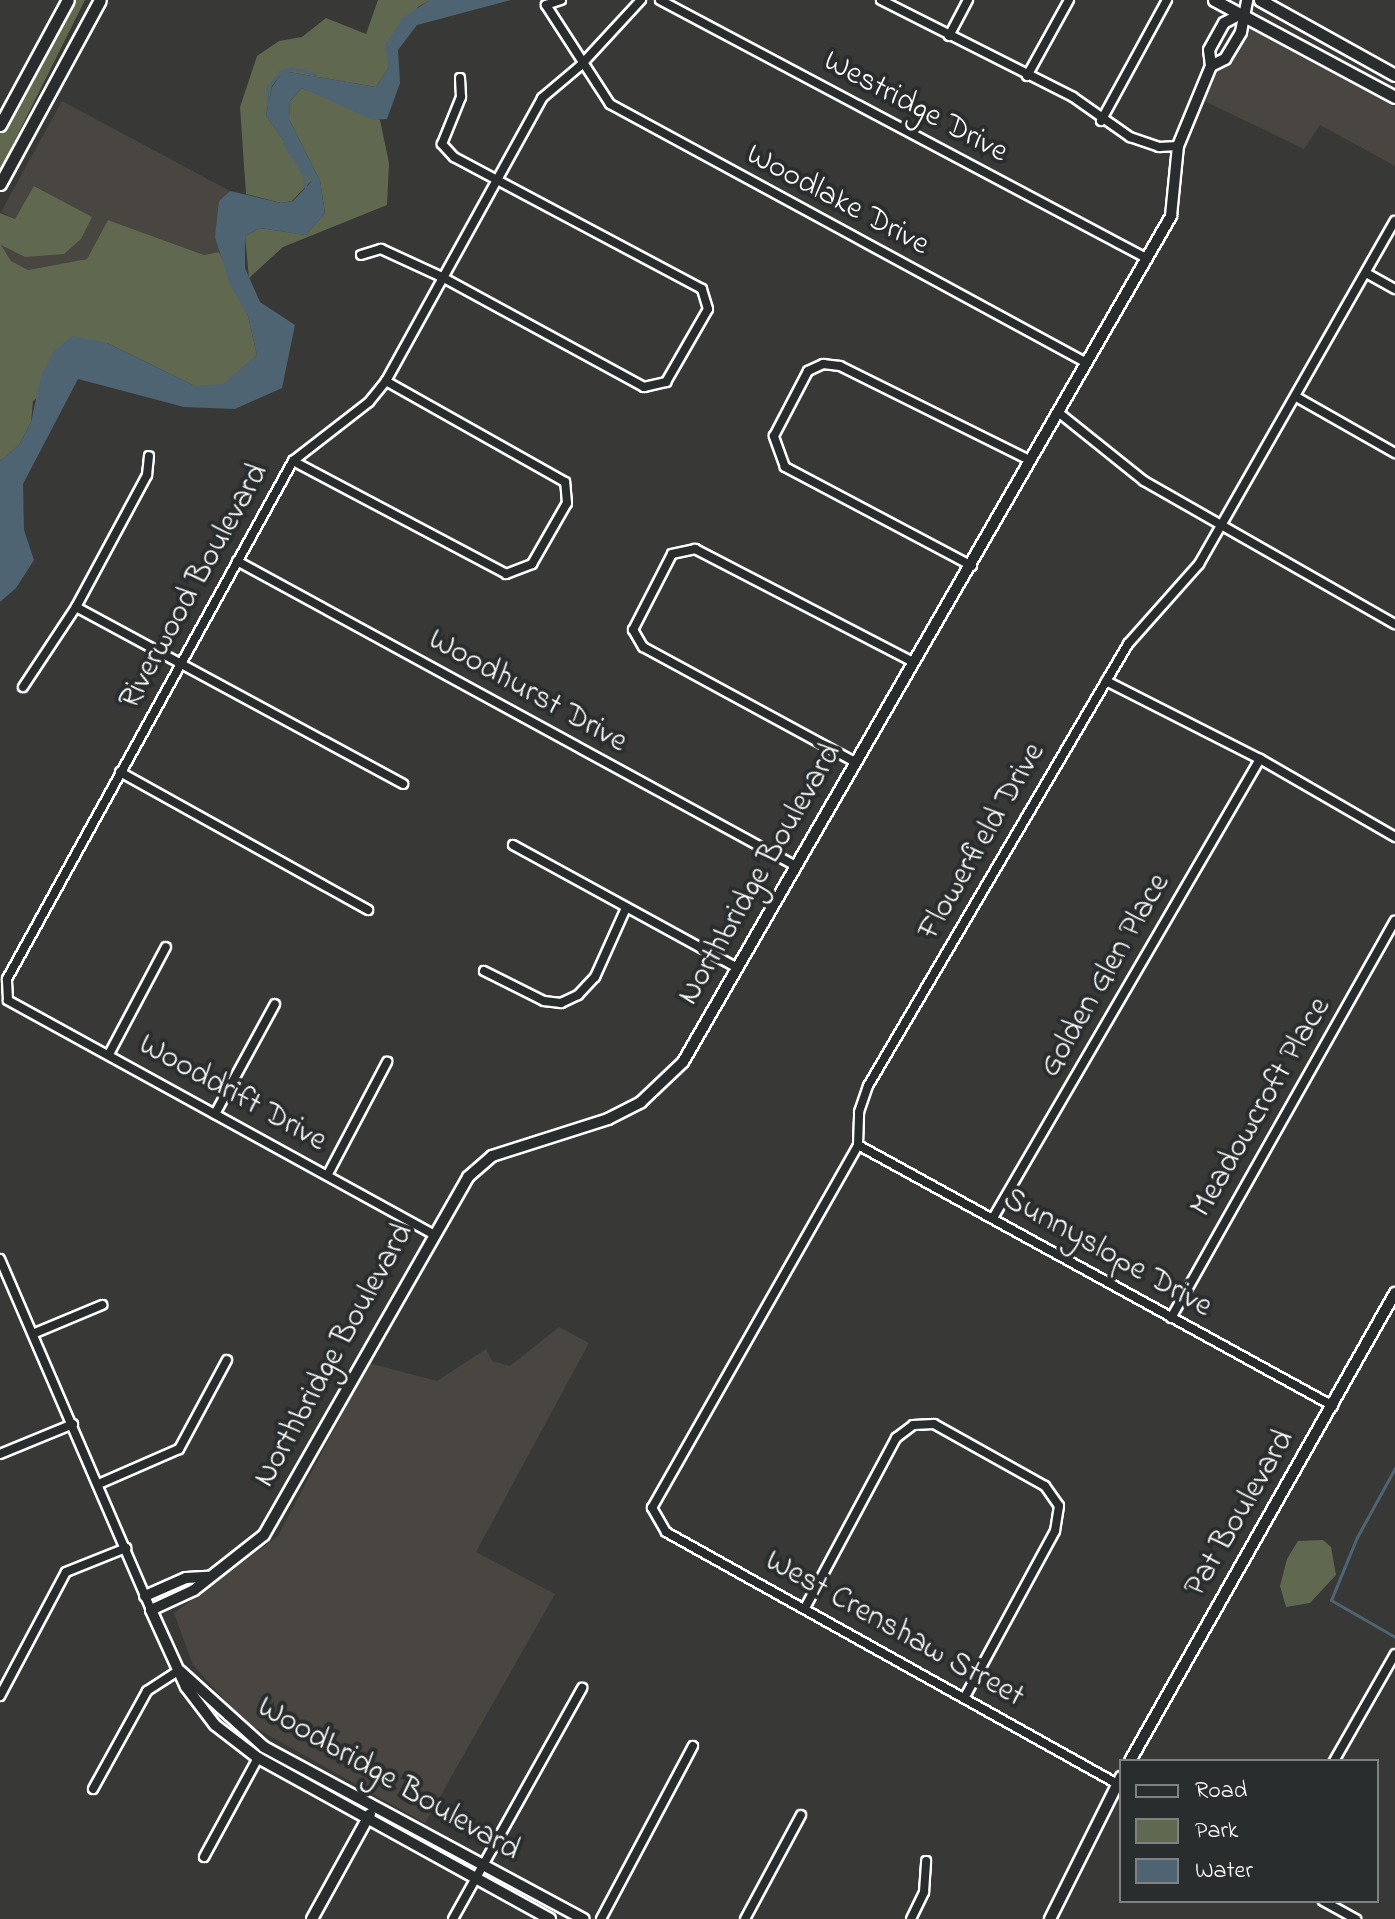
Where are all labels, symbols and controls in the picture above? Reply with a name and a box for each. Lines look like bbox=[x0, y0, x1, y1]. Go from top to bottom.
street label: Westridge Drive bbox=[816, 43, 1014, 173]
street label: Woodlake Drive bbox=[739, 137, 935, 265]
street label: Riverwood Boulevard bbox=[112, 458, 278, 716]
street label: Woodhurst Drive bbox=[421, 622, 633, 762]
street label: Flowerfield Drive bbox=[911, 737, 1055, 947]
street label: Northbridge Boulevard bbox=[671, 738, 851, 1012]
street label: Golden Glen Place bbox=[1032, 867, 1180, 1085]
street label: Meadowcroft Place bbox=[1184, 991, 1340, 1225]
street label: Wooddrift Drive bbox=[131, 1027, 333, 1161]
street label: Sunnyslope Drive bbox=[996, 1181, 1218, 1327]
street label: Northbridge Boulevard bbox=[247, 1218, 423, 1494]
street label: Pat Boulevard bbox=[1178, 1424, 1304, 1604]
street label: West Crenshaw Street bbox=[758, 1543, 1030, 1717]
street label: Woodbridge Boulevard bbox=[250, 1689, 526, 1871]
legend bbox=[1119, 1759, 1379, 1903]
text: Road bbox=[1195, 1774, 1247, 1809]
text: Park bbox=[1195, 1814, 1238, 1849]
text: Water bbox=[1195, 1854, 1253, 1889]

